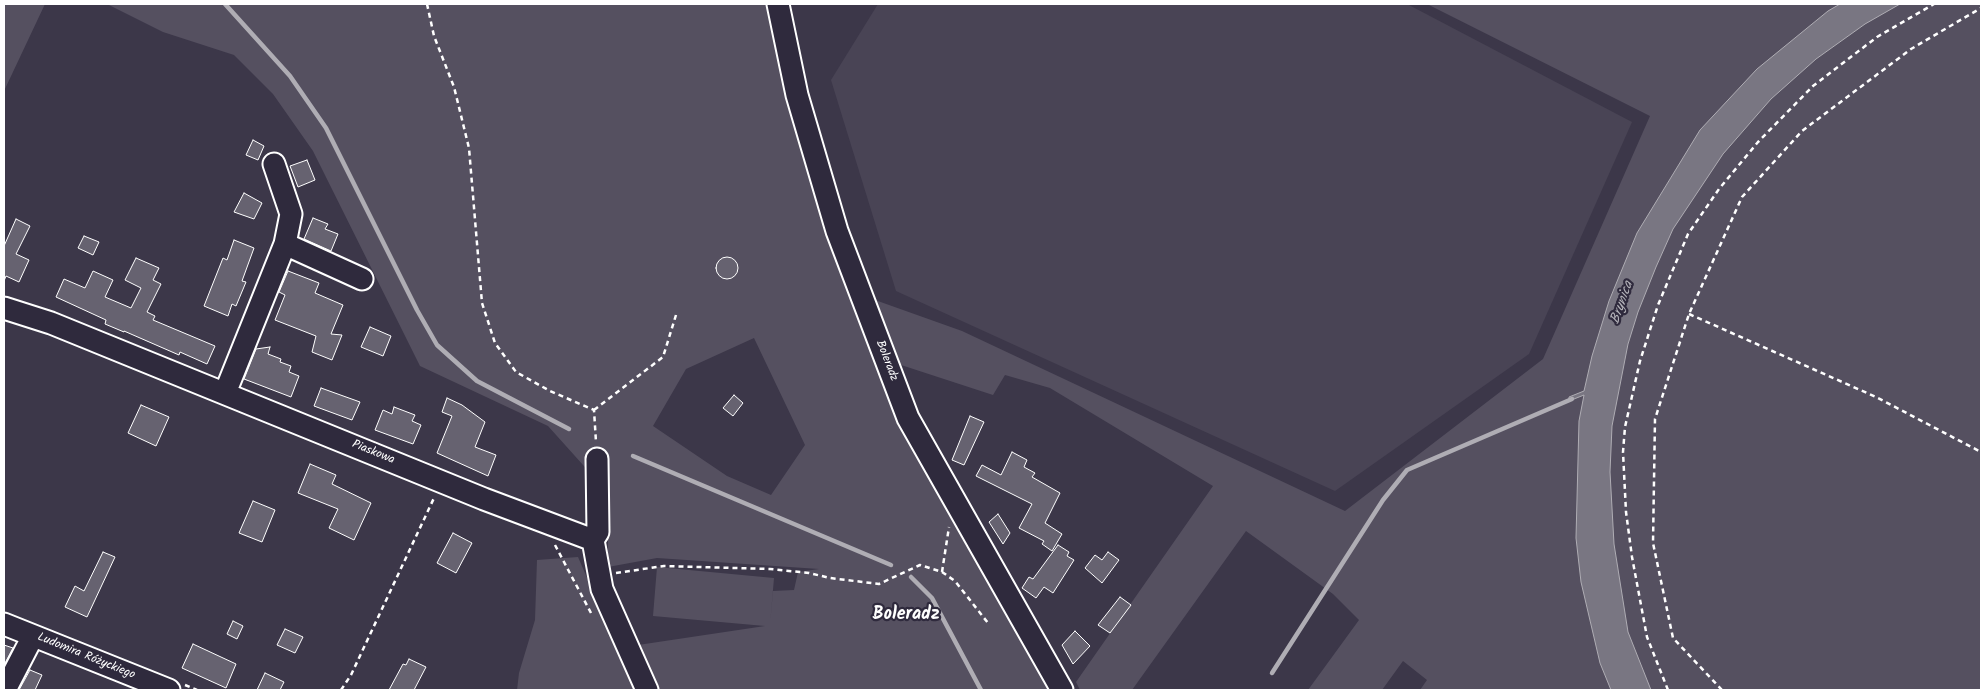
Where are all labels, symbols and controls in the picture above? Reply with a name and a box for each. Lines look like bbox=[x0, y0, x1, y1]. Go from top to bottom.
water label: Brynica bbox=[1608, 280, 1638, 326]
street label: Boleradz bbox=[872, 339, 900, 383]
street label: Piaskowa bbox=[349, 438, 397, 468]
district label: Boleradz bbox=[872, 605, 940, 627]
street label: Ludomira Różyckiego bbox=[35, 631, 137, 683]

